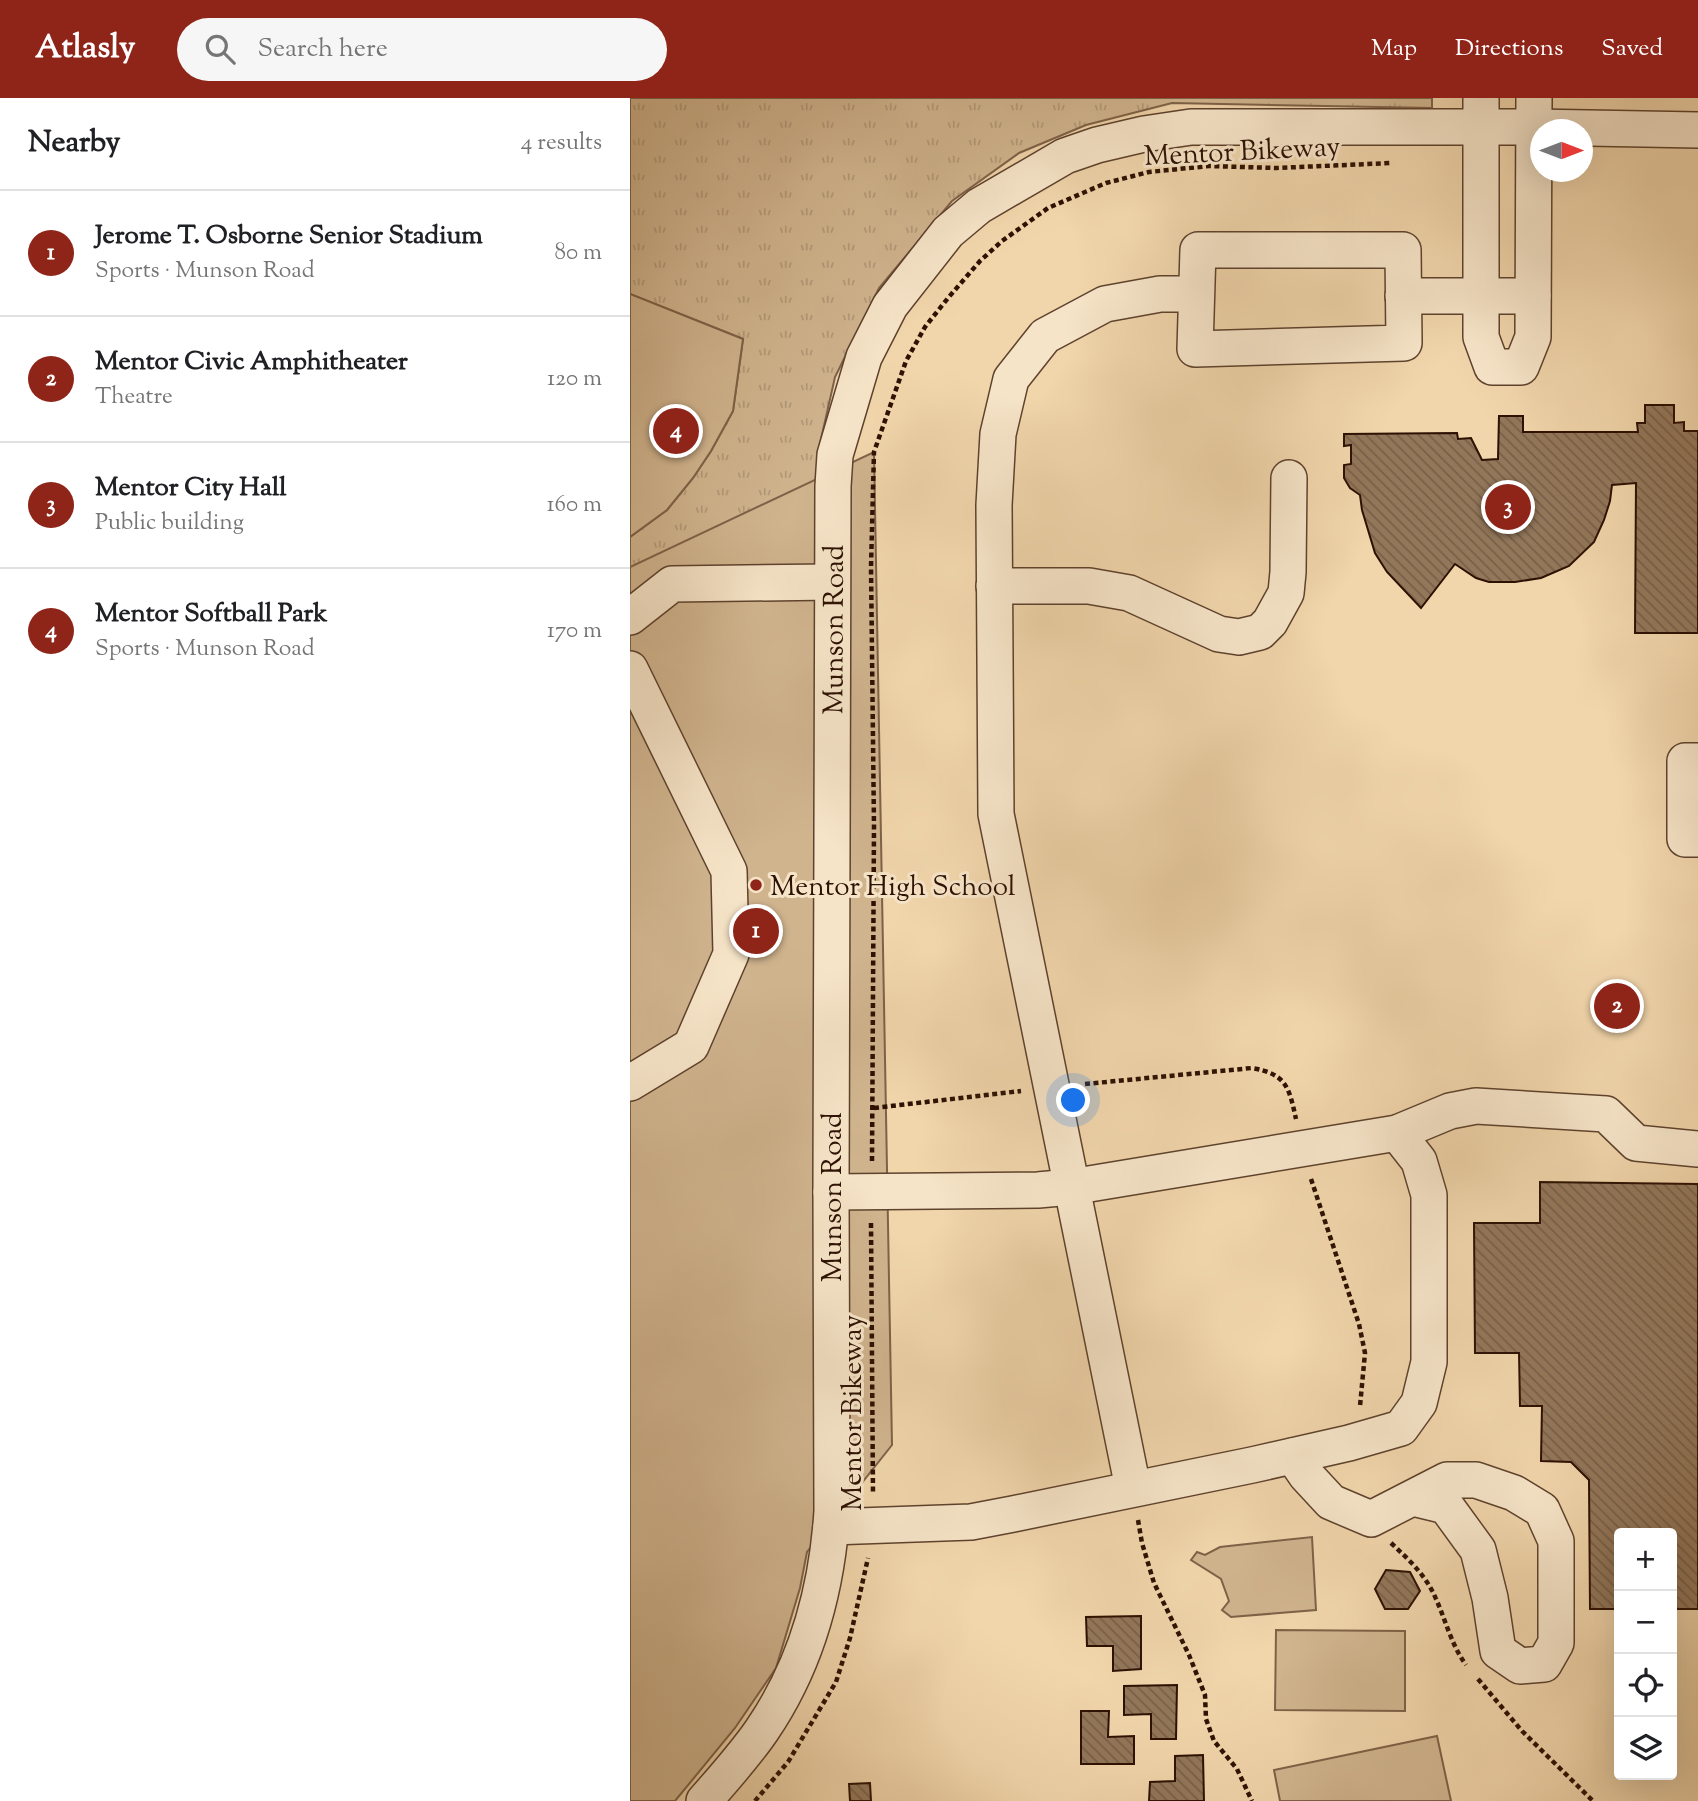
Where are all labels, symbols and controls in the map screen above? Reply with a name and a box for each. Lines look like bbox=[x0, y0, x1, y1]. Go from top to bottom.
search box bbox=[177, 18, 667, 81]
text: Atlasly bbox=[35, 25, 135, 73]
icon: search bbox=[201, 30, 239, 68]
text: Search here bbox=[257, 31, 388, 68]
text: Map bbox=[1371, 32, 1417, 66]
text: Directions bbox=[1455, 32, 1563, 66]
text: Saved bbox=[1601, 32, 1663, 66]
north arrow bbox=[1530, 119, 1593, 182]
text: Nearby bbox=[28, 122, 120, 165]
text: 4 results bbox=[521, 127, 602, 160]
street label: Mentor Bikeway bbox=[1143, 128, 1341, 178]
text: Jerome T. Osborne Senior Stadium bbox=[95, 218, 483, 255]
text: 1 bbox=[47, 237, 55, 270]
text: 80 m bbox=[554, 237, 602, 270]
text: Sports · Munson Road bbox=[95, 255, 315, 288]
text: Mentor Civic Amphitheater bbox=[95, 344, 408, 381]
text: 2 bbox=[46, 363, 56, 396]
text: 120 m bbox=[547, 363, 602, 396]
text: Theatre bbox=[95, 381, 173, 414]
pin: 4 bbox=[653, 405, 699, 457]
text: Mentor City Hall bbox=[95, 470, 286, 507]
pin: 3 bbox=[1485, 481, 1531, 533]
text: 3 bbox=[46, 489, 56, 522]
text: 160 m bbox=[547, 489, 602, 522]
text: Public building bbox=[95, 507, 244, 540]
street label: Munson Road bbox=[815, 544, 856, 714]
text: Mentor Softball Park bbox=[95, 596, 327, 633]
text: 4 bbox=[45, 615, 57, 648]
text: 170 m bbox=[547, 615, 602, 648]
text: Sports · Munson Road bbox=[95, 633, 315, 666]
place label: Mentor High School bbox=[770, 868, 1016, 908]
marker: Mentor High School bbox=[748, 877, 764, 893]
pin: 1 bbox=[733, 905, 779, 957]
pin: 2 bbox=[1594, 980, 1640, 1032]
your location bbox=[1056, 1083, 1090, 1117]
street label: Munson Road bbox=[814, 1112, 854, 1282]
street label: Mentor Bikeway bbox=[834, 1315, 874, 1511]
map controls bbox=[1614, 1528, 1677, 1780]
button: + bbox=[1614, 1528, 1677, 1591]
button: − bbox=[1614, 1591, 1677, 1654]
button: locate bbox=[1614, 1654, 1677, 1717]
button: layers bbox=[1614, 1717, 1677, 1780]

